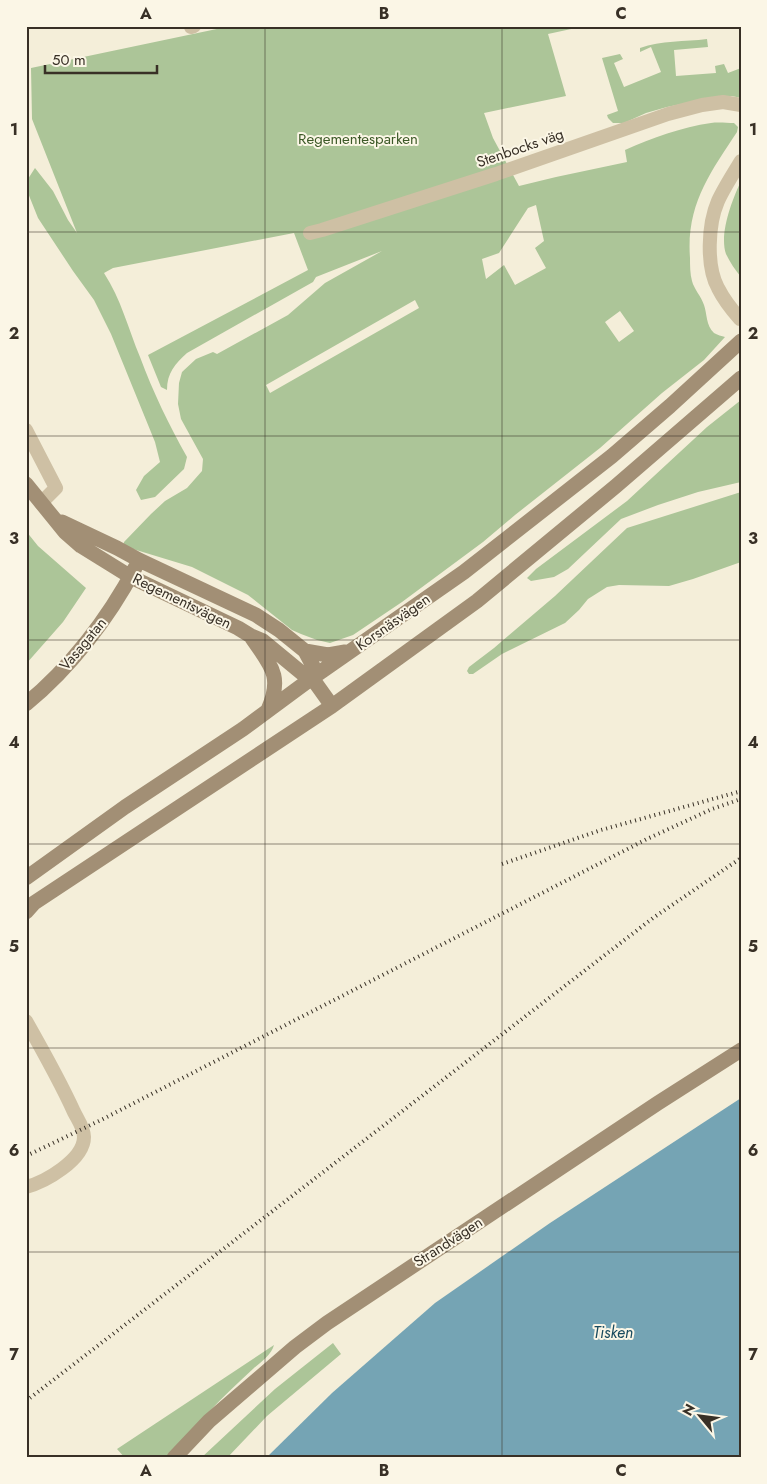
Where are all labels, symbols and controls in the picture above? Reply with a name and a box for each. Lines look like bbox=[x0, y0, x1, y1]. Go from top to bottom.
text: A bbox=[139, 2, 152, 25]
text: B bbox=[379, 2, 389, 25]
text: C bbox=[615, 2, 627, 25]
scale bar bbox=[45, 42, 158, 74]
text: 50 m bbox=[52, 49, 86, 71]
text: 1 bbox=[10, 118, 18, 141]
text: 1 bbox=[749, 118, 757, 141]
street label: Stenbocks väg bbox=[473, 123, 567, 173]
park label: Regementesparken bbox=[298, 128, 418, 150]
text: 2 bbox=[9, 322, 19, 345]
text: 2 bbox=[748, 322, 758, 345]
text: 3 bbox=[9, 527, 19, 550]
text: 3 bbox=[748, 527, 758, 550]
street label: Regementsvägen bbox=[129, 568, 235, 634]
street label: Korsnäsvägen bbox=[351, 588, 435, 656]
street label: Vasagatan bbox=[54, 613, 112, 675]
text: 4 bbox=[8, 731, 20, 754]
text: 4 bbox=[747, 731, 759, 754]
text: 5 bbox=[9, 935, 19, 958]
text: 5 bbox=[748, 935, 758, 958]
text: 6 bbox=[9, 1139, 19, 1162]
text: 6 bbox=[748, 1139, 758, 1162]
street label: Strandvägen bbox=[409, 1211, 487, 1273]
water label: Tisken bbox=[593, 1321, 633, 1344]
text: 7 bbox=[9, 1343, 19, 1366]
text: 7 bbox=[748, 1343, 758, 1366]
north arrow bbox=[674, 1392, 724, 1442]
text: N bbox=[677, 1400, 700, 1419]
text: A bbox=[139, 1459, 152, 1482]
text: B bbox=[379, 1459, 389, 1482]
text: C bbox=[615, 1459, 627, 1482]

